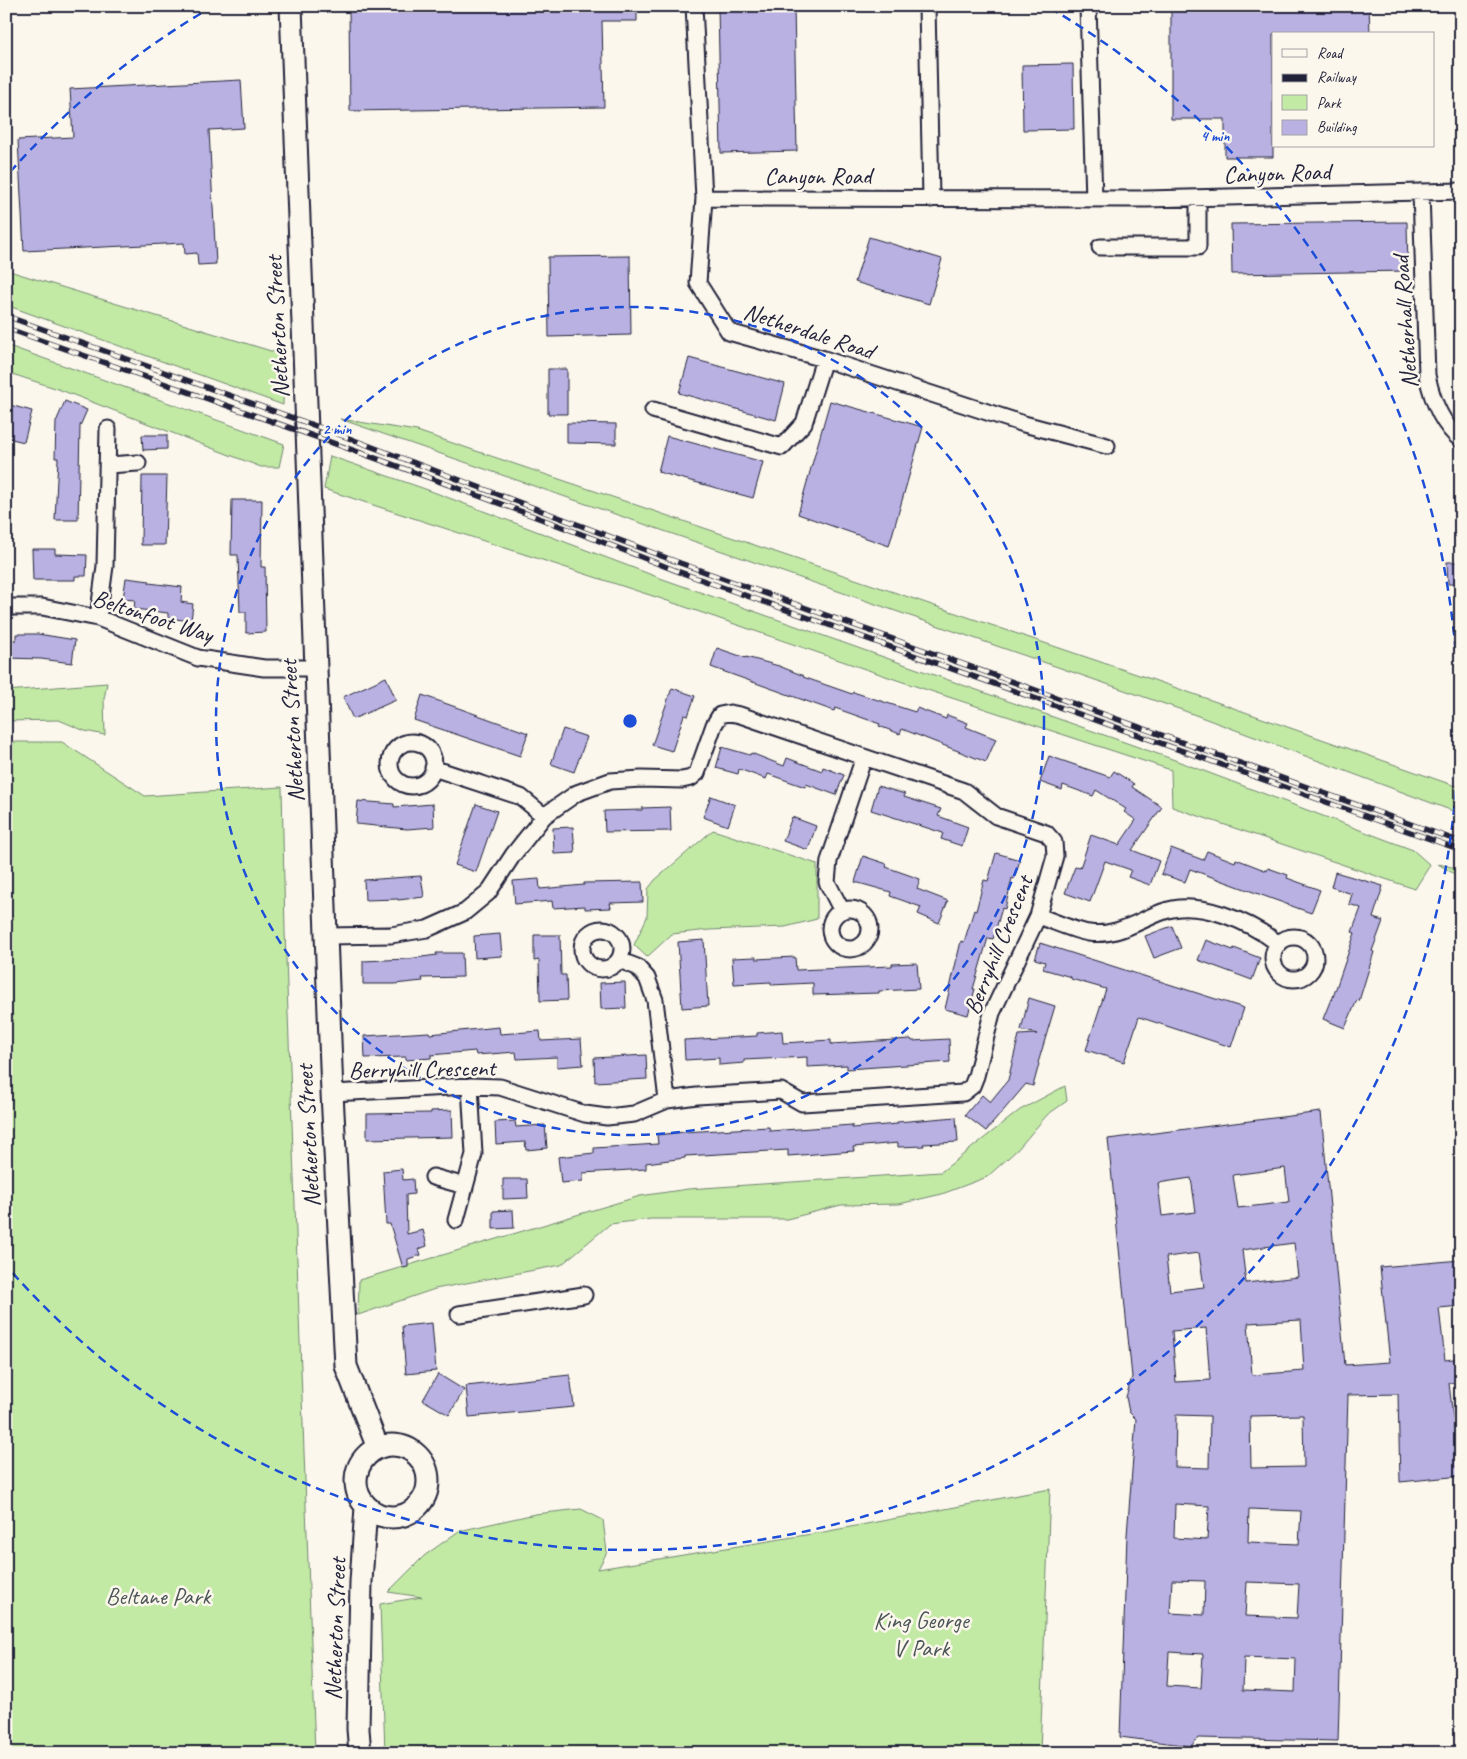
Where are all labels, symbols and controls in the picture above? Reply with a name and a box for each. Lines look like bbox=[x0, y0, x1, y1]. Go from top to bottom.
legend bbox=[1272, 32, 1434, 148]
text: Road bbox=[1317, 44, 1344, 63]
text: Railway bbox=[1317, 68, 1358, 87]
text: Park bbox=[1317, 94, 1342, 113]
text: Building bbox=[1317, 118, 1357, 137]
text: 4 min bbox=[1201, 127, 1230, 146]
street label: Canyon Road bbox=[1223, 156, 1335, 190]
street label: Canyon Road bbox=[765, 161, 875, 191]
street label: Netherhall Road bbox=[1385, 251, 1425, 389]
street label: Netherton Street bbox=[258, 253, 296, 399]
street label: Netherdale Road bbox=[740, 296, 881, 367]
text: 2 min bbox=[323, 420, 352, 439]
street label: Beltonfoot Way bbox=[89, 582, 219, 650]
street label: Netherton Street bbox=[273, 657, 311, 803]
centre of rings bbox=[621, 712, 639, 730]
street label: Berryhill Crescent bbox=[957, 869, 1040, 1019]
street label: Berryhill Crescent bbox=[348, 1053, 498, 1085]
street label: Netherton Street bbox=[289, 1062, 327, 1208]
street label: Netherton Street bbox=[318, 1555, 353, 1701]
park label: Beltane Park bbox=[106, 1581, 213, 1611]
park label: King George V Park bbox=[874, 1605, 971, 1663]

